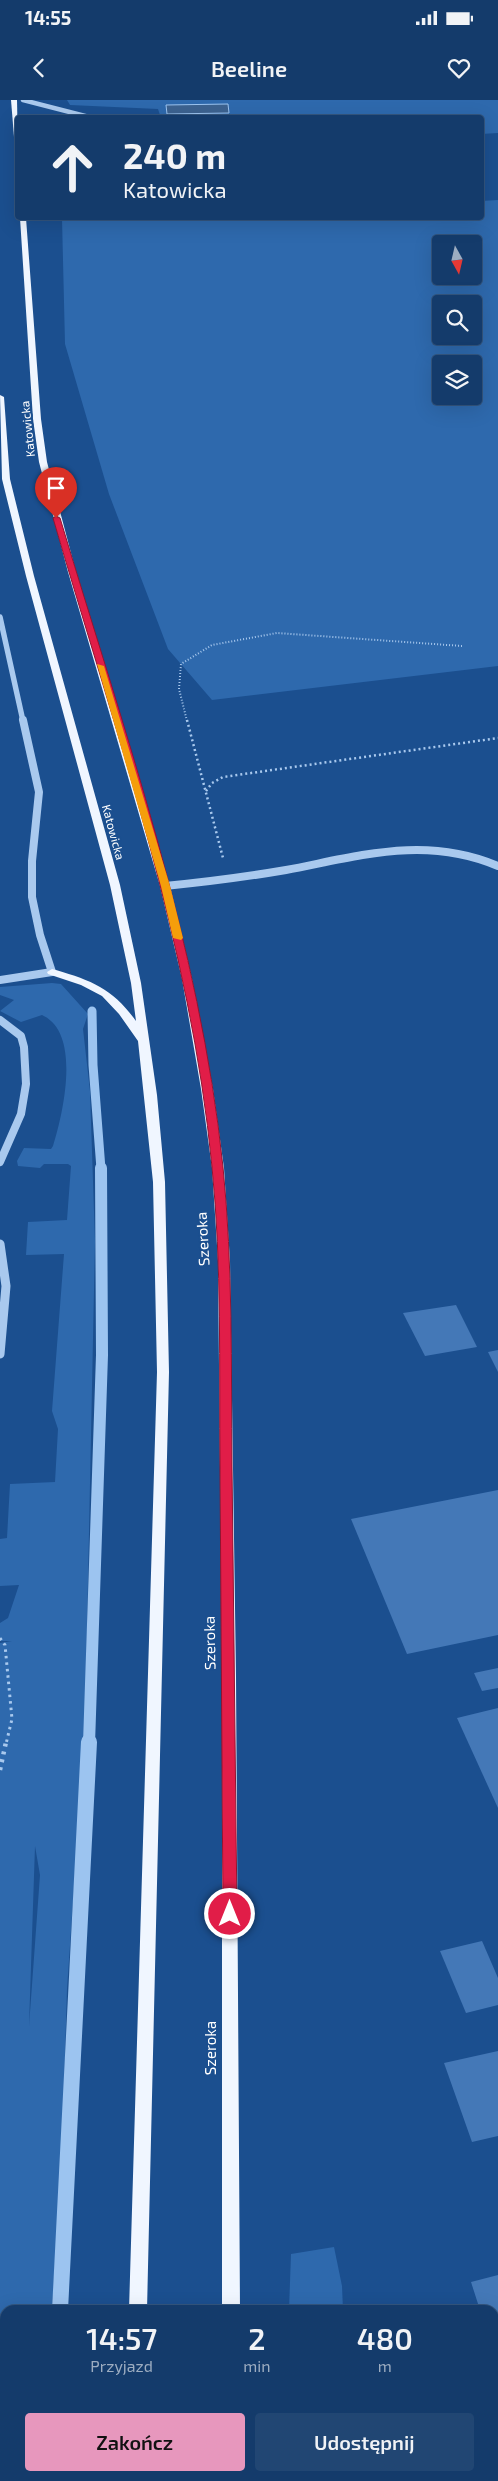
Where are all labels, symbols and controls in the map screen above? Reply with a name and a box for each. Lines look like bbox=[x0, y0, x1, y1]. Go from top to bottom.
text: 14:55 bbox=[25, 6, 71, 29]
icon: back bbox=[25, 54, 53, 82]
icon: heart bbox=[445, 54, 473, 82]
text: Beeline bbox=[211, 55, 287, 81]
text: 240 m bbox=[123, 134, 226, 176]
icon: ahead bbox=[40, 135, 105, 200]
text: Katowicka bbox=[123, 176, 227, 202]
north arrow bbox=[432, 235, 482, 285]
map controls bbox=[432, 235, 482, 405]
button: search bbox=[432, 295, 482, 345]
button: layers bbox=[432, 355, 482, 405]
street label: Katowicka bbox=[17, 400, 37, 458]
pin bbox=[35, 467, 77, 518]
icon: arrive bbox=[42, 474, 70, 502]
street label: Katowicka bbox=[100, 803, 128, 861]
street label: Szeroka bbox=[192, 1211, 212, 1267]
street label: Szeroka bbox=[200, 1616, 218, 1670]
position arrow bbox=[203, 1887, 255, 1939]
street label: Szeroka bbox=[201, 2021, 219, 2075]
text: 14:57 bbox=[86, 2320, 157, 2356]
text: 2 bbox=[248, 2320, 266, 2356]
text: 480 bbox=[357, 2320, 413, 2356]
text: Przyjazd bbox=[90, 2356, 153, 2375]
text: min bbox=[243, 2356, 271, 2375]
text: m bbox=[378, 2356, 392, 2375]
button: Zakończ bbox=[25, 2413, 245, 2471]
button: Udostępnij bbox=[255, 2413, 474, 2471]

